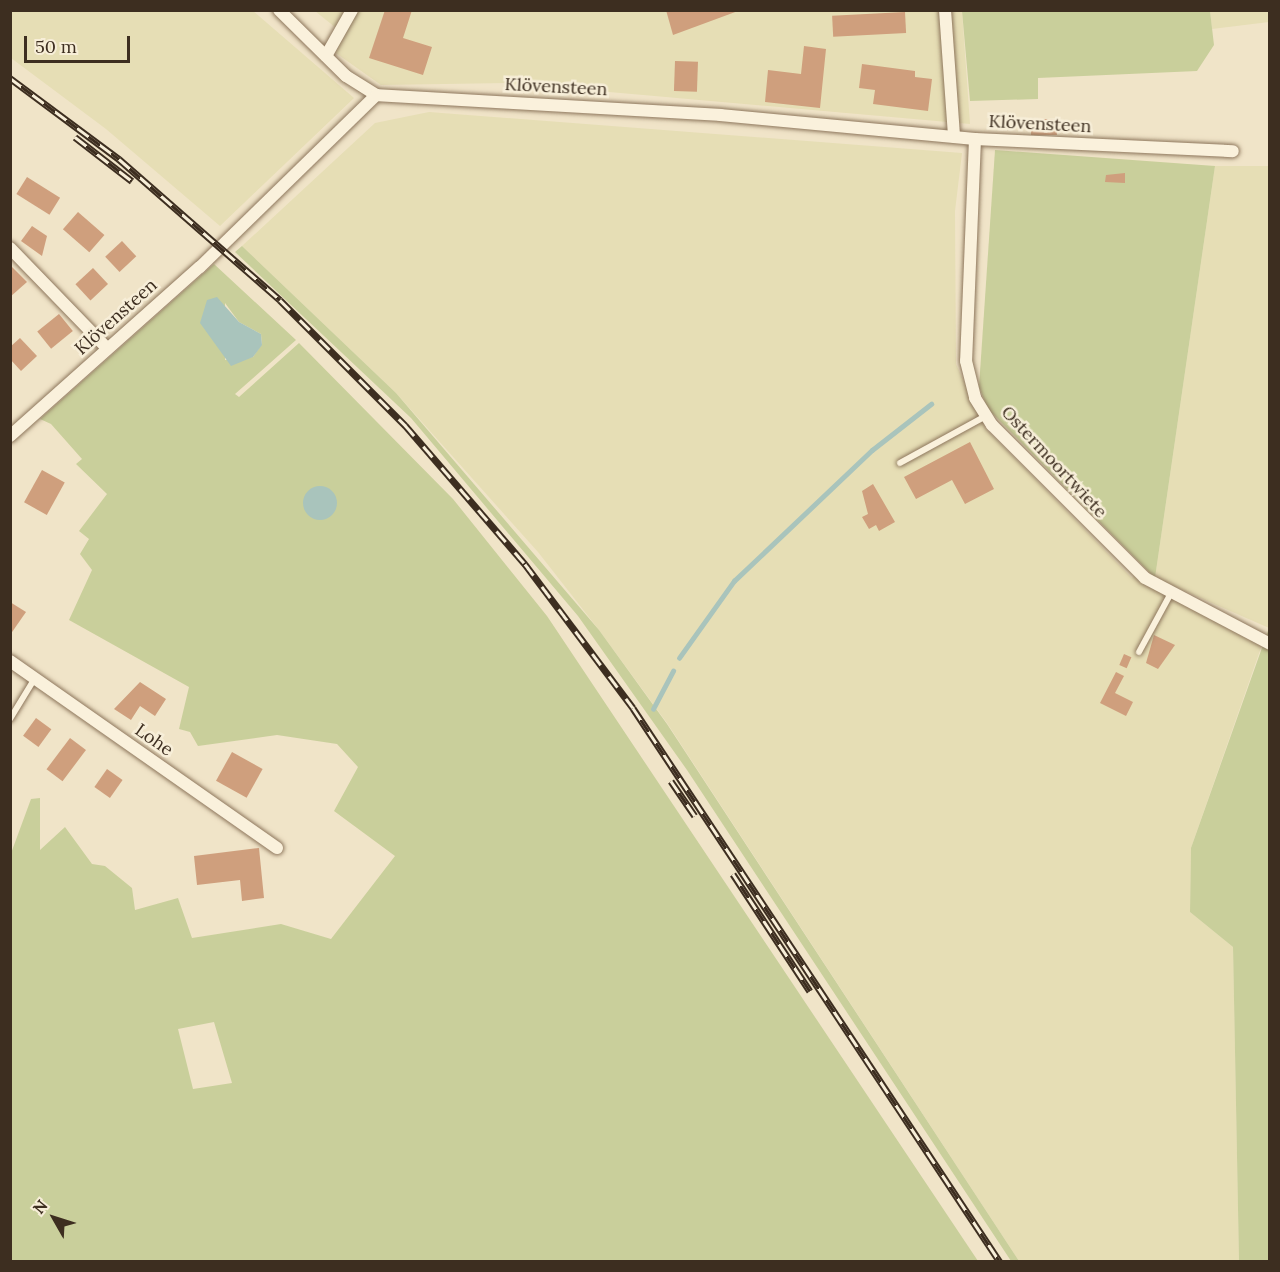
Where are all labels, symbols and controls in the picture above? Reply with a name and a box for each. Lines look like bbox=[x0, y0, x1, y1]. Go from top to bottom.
scale bar bbox=[27, 24, 134, 62]
text: 50 m bbox=[35, 35, 77, 58]
street label: Klövensteen bbox=[504, 74, 608, 100]
street label: Klövensteen bbox=[988, 111, 1092, 137]
street label: Klövensteen bbox=[71, 275, 161, 359]
street label: Ostermoortwiete bbox=[997, 401, 1111, 523]
street label: Lohe bbox=[131, 719, 177, 761]
north arrow bbox=[24, 1188, 84, 1248]
text: N bbox=[28, 1196, 52, 1218]

